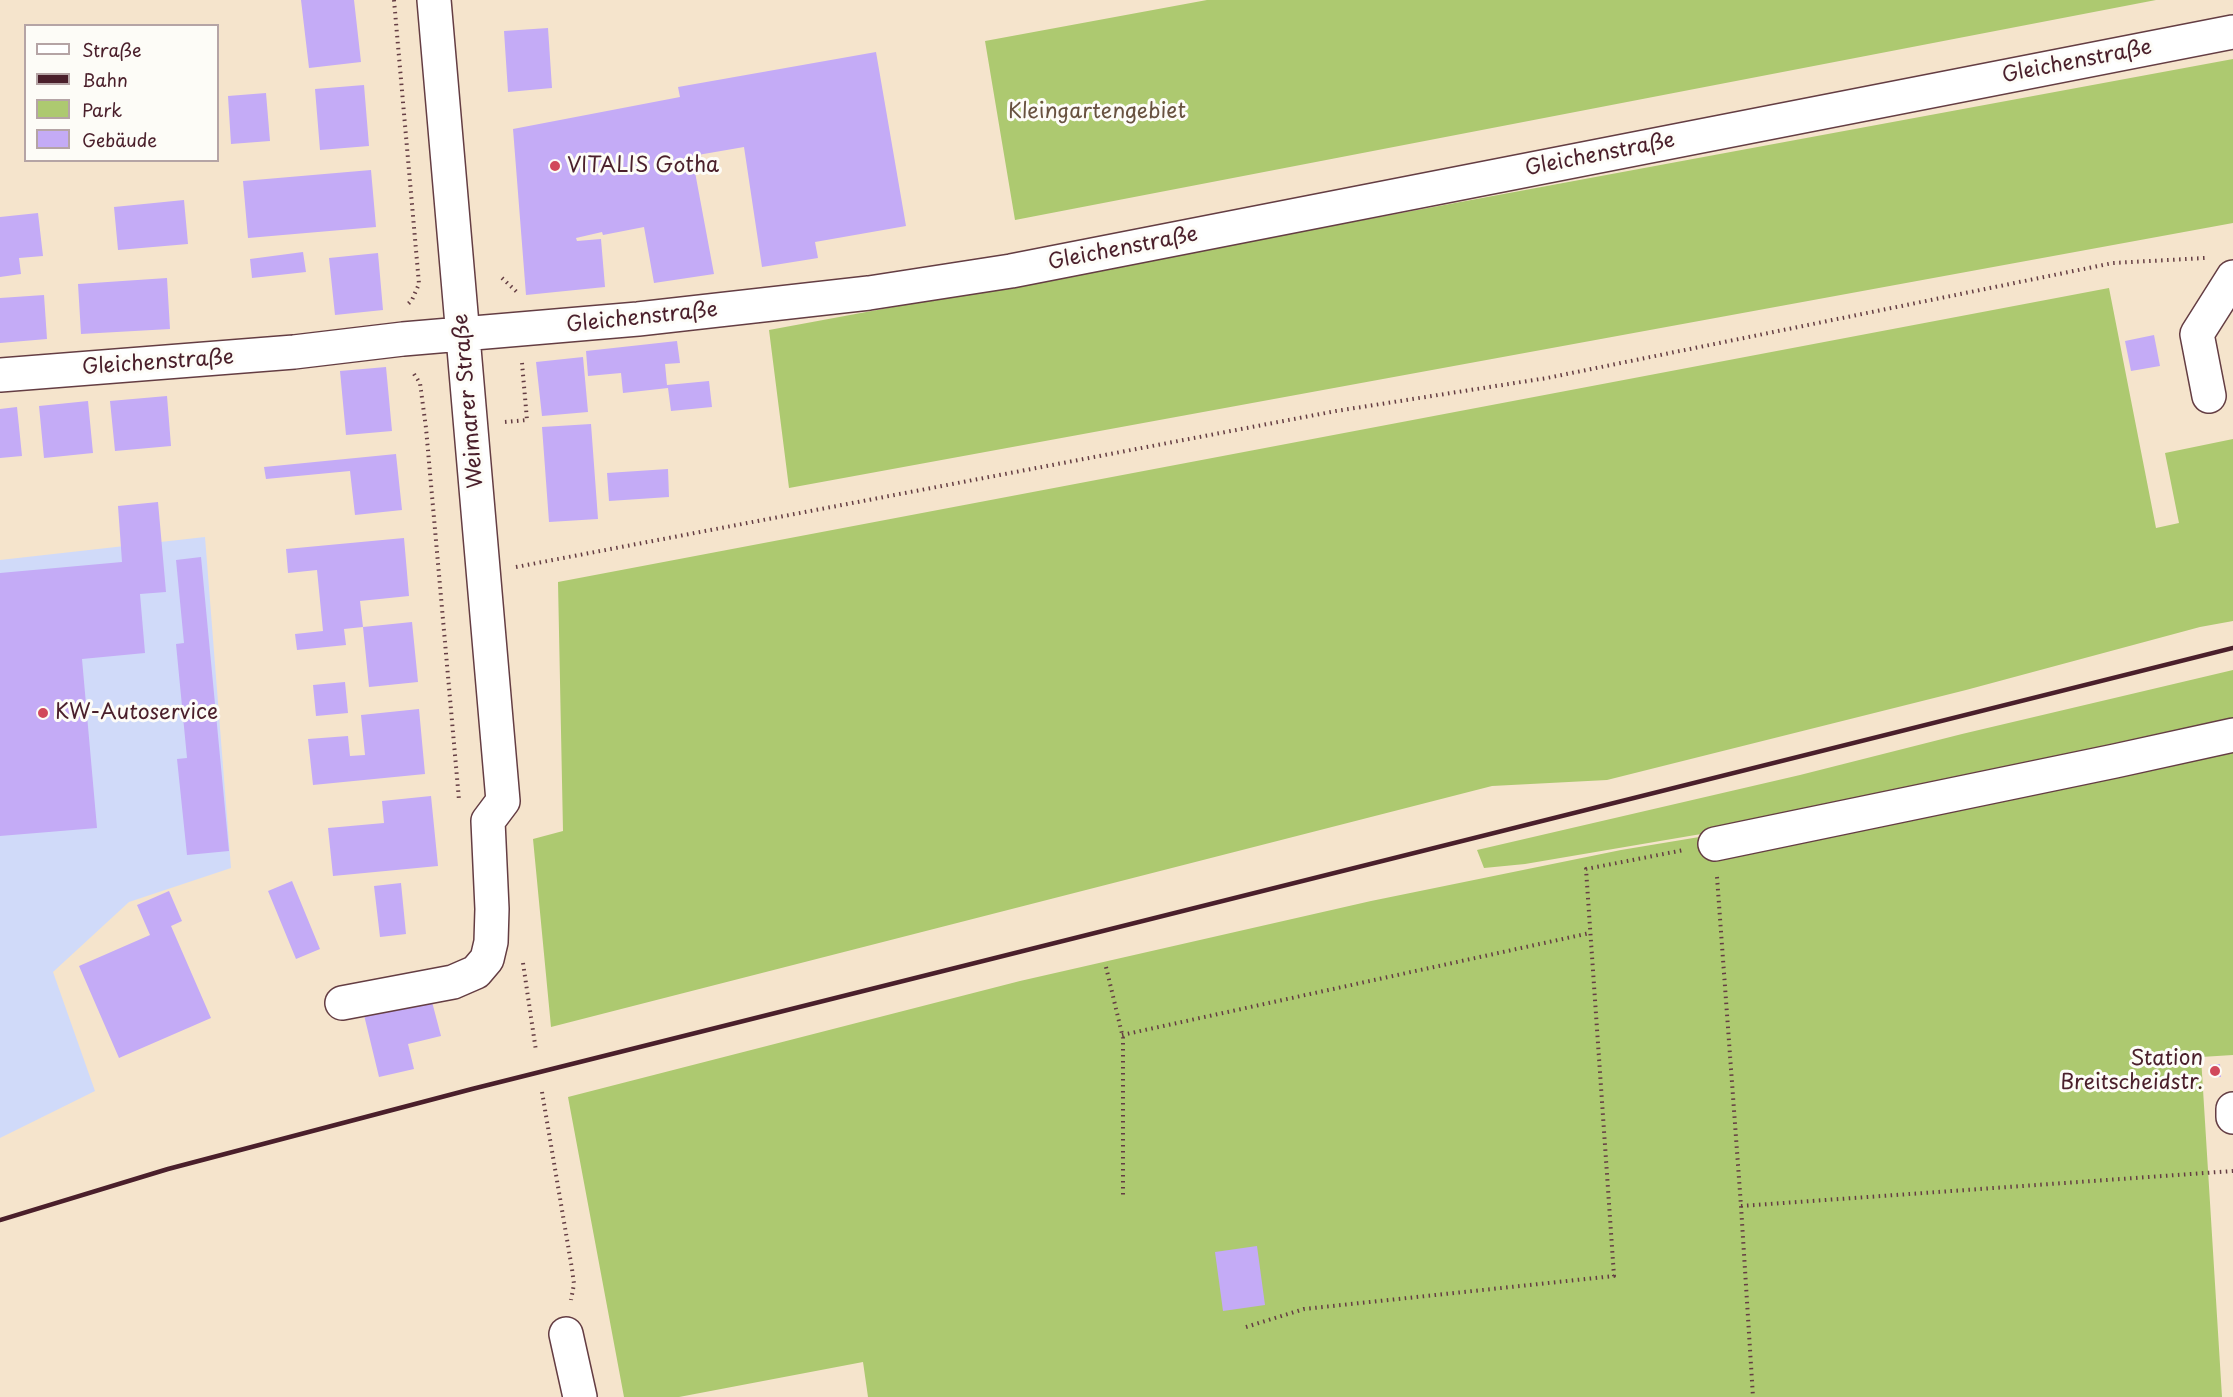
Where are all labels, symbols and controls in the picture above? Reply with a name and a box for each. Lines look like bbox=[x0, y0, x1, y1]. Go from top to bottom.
legend bbox=[24, 24, 219, 162]
street label: Gleichenstraße bbox=[2000, 35, 2154, 89]
text: Straße bbox=[82, 36, 142, 63]
text: Bahn bbox=[82, 66, 128, 93]
text: Park bbox=[82, 96, 122, 123]
park label: Kleingartengebiet bbox=[1008, 99, 1186, 125]
text: Gebäude bbox=[82, 126, 157, 153]
street label: Gleichenstraße bbox=[1523, 128, 1677, 182]
place label: VITALIS Gotha bbox=[567, 153, 719, 179]
marker: VITALIS Gotha bbox=[548, 159, 562, 173]
street label: Gleichenstraße bbox=[1046, 222, 1200, 276]
street label: Gleichenstraße bbox=[565, 298, 719, 338]
street label: Weimarer Straße bbox=[449, 313, 489, 489]
street label: Gleichenstraße bbox=[81, 345, 235, 381]
place label: KW-Autoservice bbox=[55, 700, 218, 726]
marker: KW-Autoservice bbox=[36, 706, 50, 720]
place label: Station Breitscheidstr. bbox=[2060, 1046, 2203, 1096]
marker: Station Breitscheidstr. bbox=[2208, 1064, 2222, 1078]

